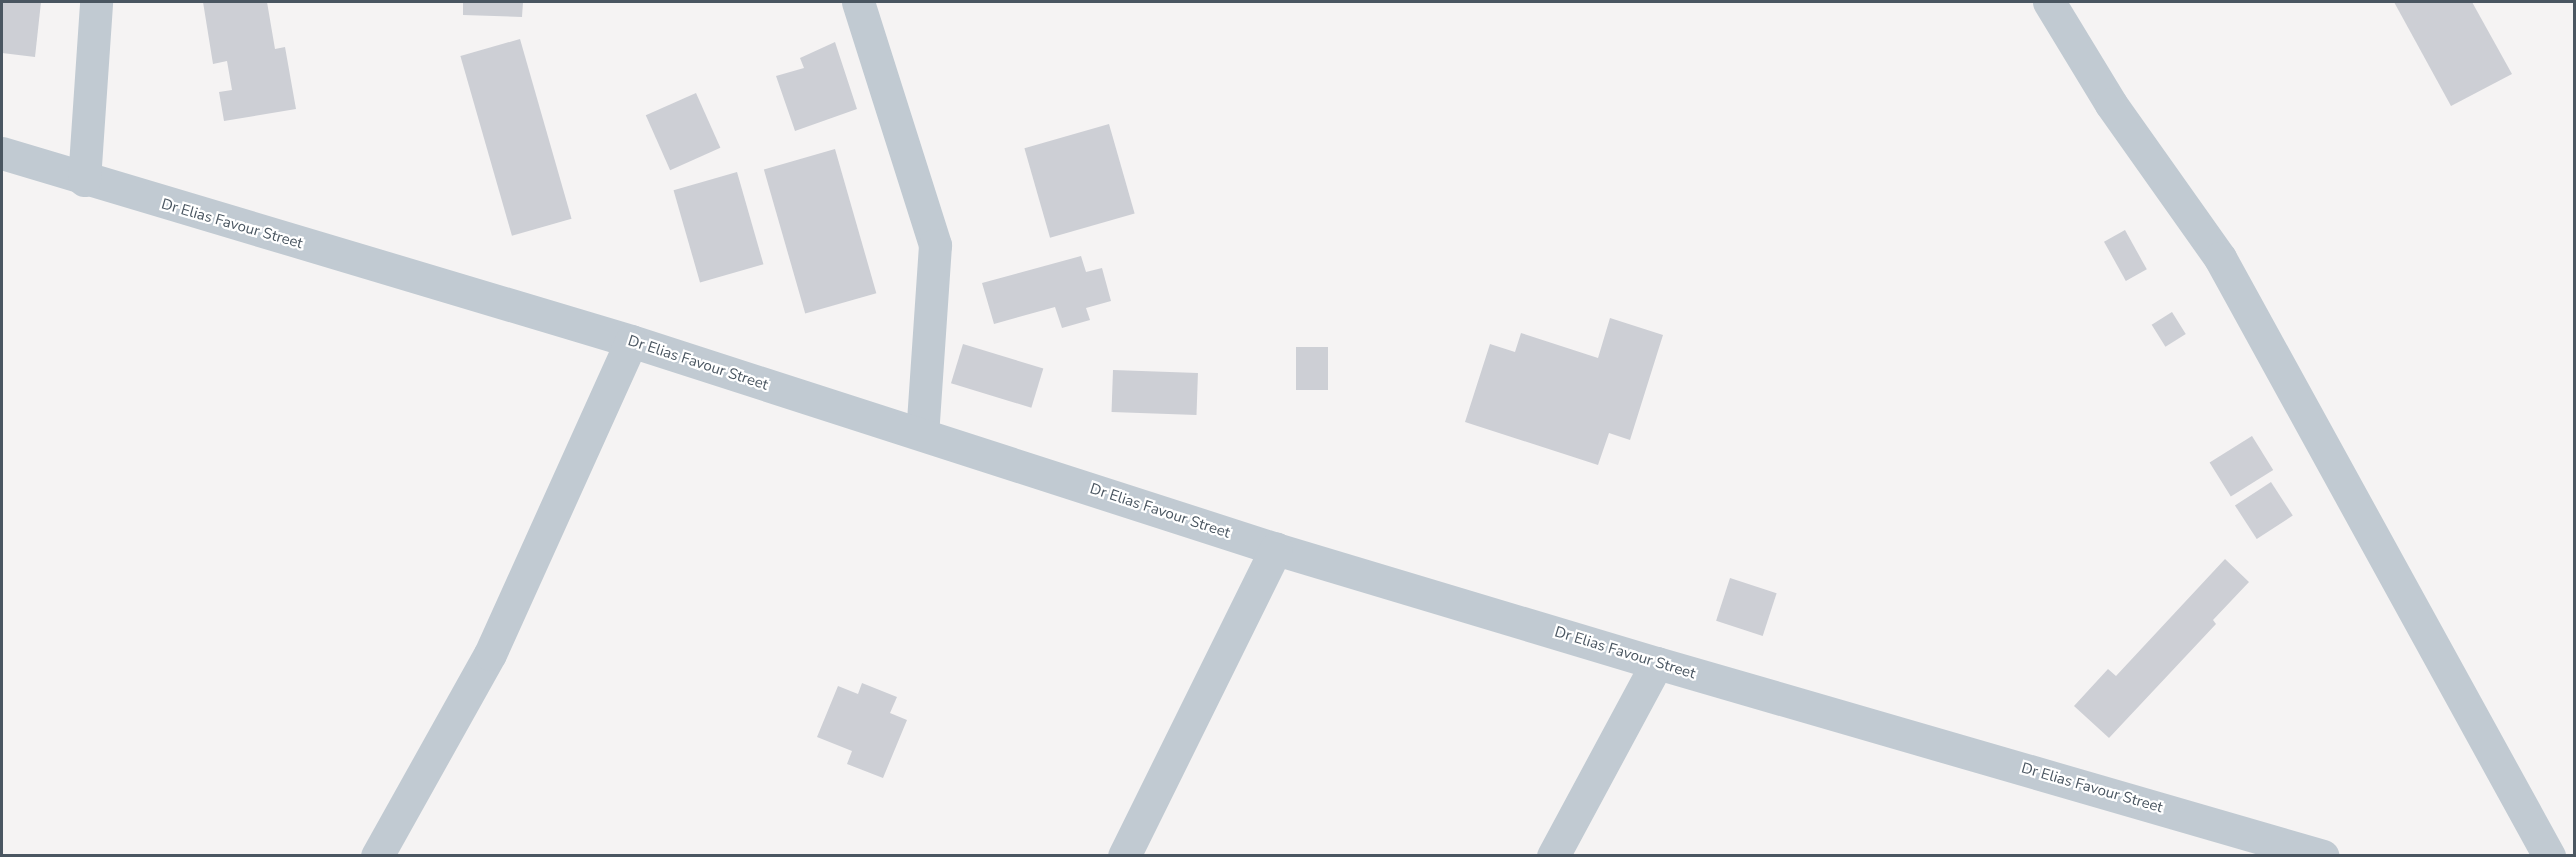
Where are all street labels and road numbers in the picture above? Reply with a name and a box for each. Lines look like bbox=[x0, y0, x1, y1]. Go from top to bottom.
street label: Dr Elias Favour Street bbox=[159, 195, 305, 253]
street label: Dr Elias Favour Street bbox=[626, 332, 770, 394]
street label: Dr Elias Favour Street bbox=[1088, 480, 1232, 542]
street label: Dr Elias Favour Street bbox=[1552, 623, 1698, 683]
street label: Dr Elias Favour Street bbox=[2019, 759, 2165, 817]

